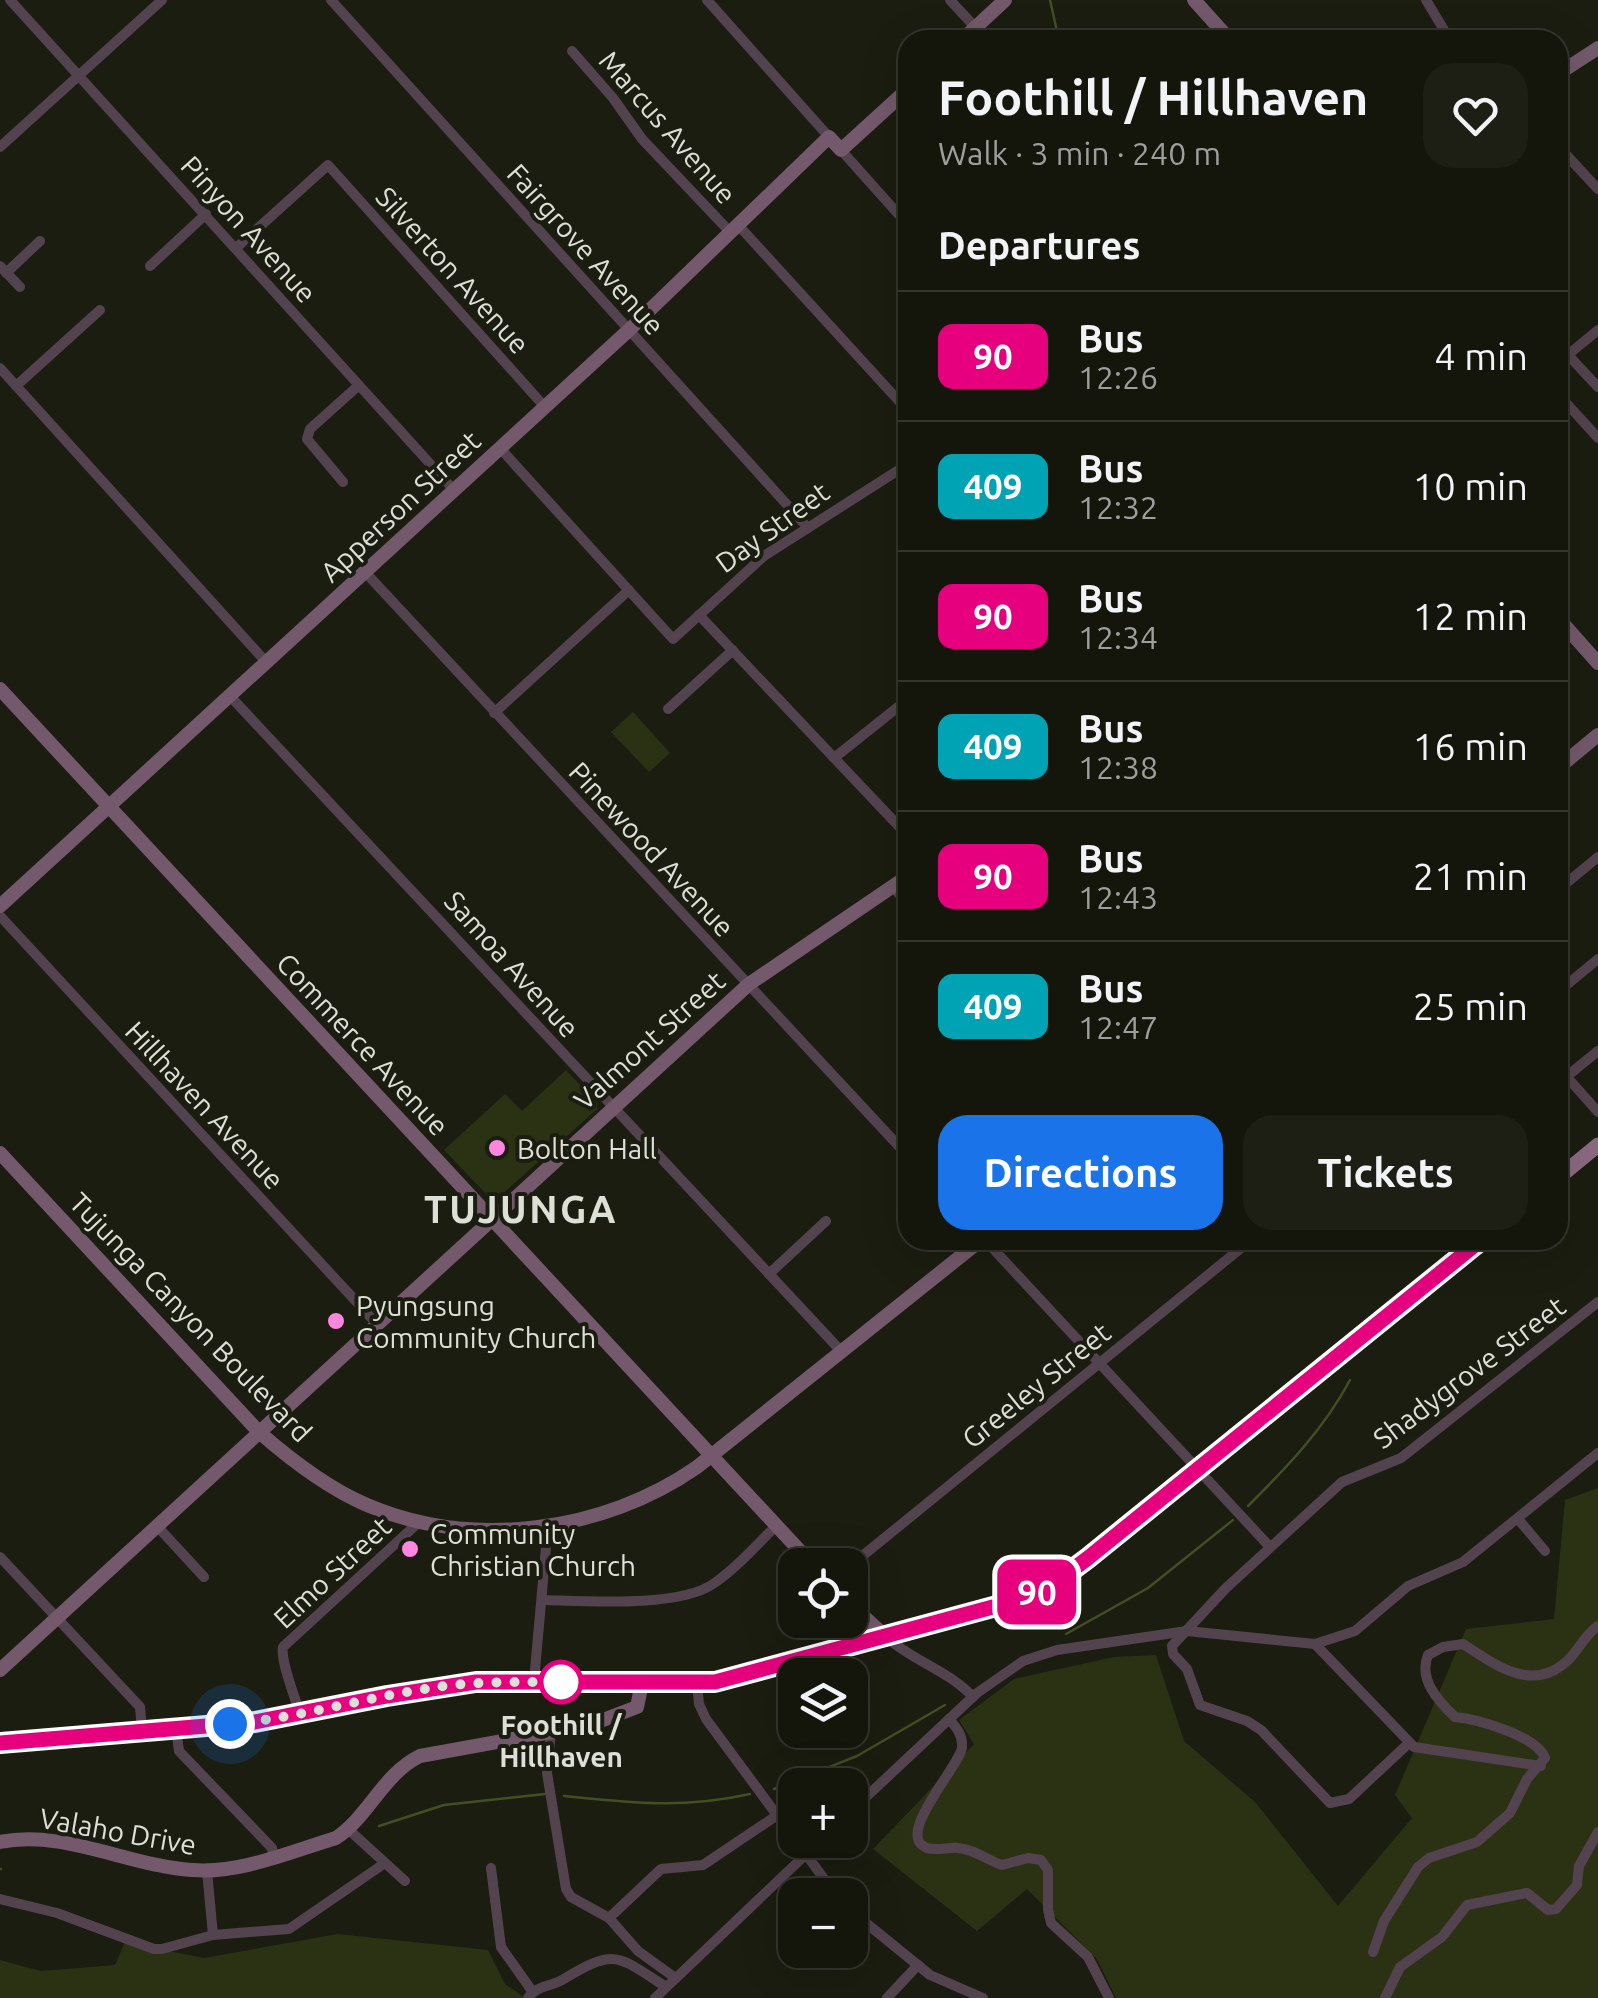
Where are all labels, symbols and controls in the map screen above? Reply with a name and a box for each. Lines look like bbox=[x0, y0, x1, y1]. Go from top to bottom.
street label: Marcus Avenue bbox=[594, 45, 742, 209]
button: heart bbox=[1423, 63, 1528, 168]
text: Foothill / Hillhaven bbox=[938, 70, 1368, 124]
text: Walk · 3 min · 240 m bbox=[938, 135, 1221, 171]
street label: Pinyon Avenue bbox=[175, 150, 323, 308]
street label: Fairgrove Avenue bbox=[501, 158, 671, 340]
street label: Silverton Avenue bbox=[370, 181, 536, 359]
text: Departures bbox=[938, 224, 1140, 266]
text: Bus bbox=[1078, 317, 1143, 359]
text: 4 min bbox=[1434, 335, 1528, 377]
text: 90 bbox=[973, 336, 1013, 376]
text: 12:26 bbox=[1078, 359, 1158, 395]
street label: Apperson Street bbox=[314, 424, 486, 588]
text: Bus bbox=[1078, 447, 1143, 489]
text: 10 min bbox=[1413, 465, 1528, 507]
text: 409 bbox=[963, 466, 1023, 506]
street label: Day Street bbox=[709, 476, 835, 578]
text: 12:32 bbox=[1078, 489, 1158, 525]
text: Bus bbox=[1078, 577, 1143, 619]
text: 12 min bbox=[1413, 595, 1528, 637]
text: 90 bbox=[973, 596, 1013, 636]
text: 12:34 bbox=[1078, 619, 1158, 655]
text: Bus bbox=[1078, 707, 1143, 749]
text: 16 min bbox=[1413, 725, 1528, 767]
text: 409 bbox=[963, 726, 1023, 766]
text: 12:38 bbox=[1078, 749, 1158, 785]
street label: Pinewood Avenue bbox=[563, 756, 741, 942]
text: Bus bbox=[1078, 837, 1143, 879]
text: 21 min bbox=[1413, 855, 1528, 897]
text: 90 bbox=[973, 856, 1013, 896]
text: 12:43 bbox=[1078, 879, 1158, 915]
street label: Samoa Avenue bbox=[439, 885, 585, 1043]
street label: Commerce Avenue bbox=[271, 947, 455, 1141]
street label: Valmont Street bbox=[568, 965, 730, 1115]
text: Bus bbox=[1078, 967, 1143, 1009]
text: 25 min bbox=[1413, 985, 1528, 1027]
text: 409 bbox=[963, 986, 1023, 1026]
text: 12:47 bbox=[1078, 1009, 1158, 1045]
street label: Hillhaven Avenue bbox=[120, 1015, 290, 1195]
button: Directions bbox=[938, 1115, 1223, 1230]
button: Tickets bbox=[1243, 1115, 1528, 1230]
place label: Bolton Hall bbox=[517, 1133, 657, 1164]
marker: Bolton Hall bbox=[486, 1137, 508, 1159]
street label: Tujunga Canyon Boulevard bbox=[64, 1186, 318, 1448]
district label: TUJUNGA bbox=[424, 1188, 618, 1230]
place label: Pyungsung Community Church bbox=[356, 1290, 596, 1353]
street label: Shadygrove Street bbox=[1367, 1290, 1571, 1454]
marker: Pyungsung Community Church bbox=[325, 1310, 347, 1332]
street label: Greeley Street bbox=[956, 1316, 1116, 1454]
street label: Elmo Street bbox=[267, 1510, 397, 1634]
place label: Community Christian Church bbox=[430, 1518, 636, 1581]
marker: Community Christian Church bbox=[399, 1538, 421, 1560]
map controls bbox=[778, 1548, 868, 1968]
button: locate bbox=[778, 1548, 868, 1638]
line badge: 90 bbox=[992, 1560, 1082, 1624]
text: 90 bbox=[1017, 1572, 1057, 1612]
button: layers bbox=[778, 1658, 868, 1748]
marker: Foothill / Hillhaven bbox=[540, 1661, 582, 1703]
your location bbox=[205, 1699, 255, 1749]
place label: Foothill / Hillhaven bbox=[499, 1709, 623, 1772]
button: + bbox=[778, 1768, 868, 1858]
street label: Valaho Drive bbox=[37, 1802, 199, 1860]
button: − bbox=[778, 1878, 868, 1968]

